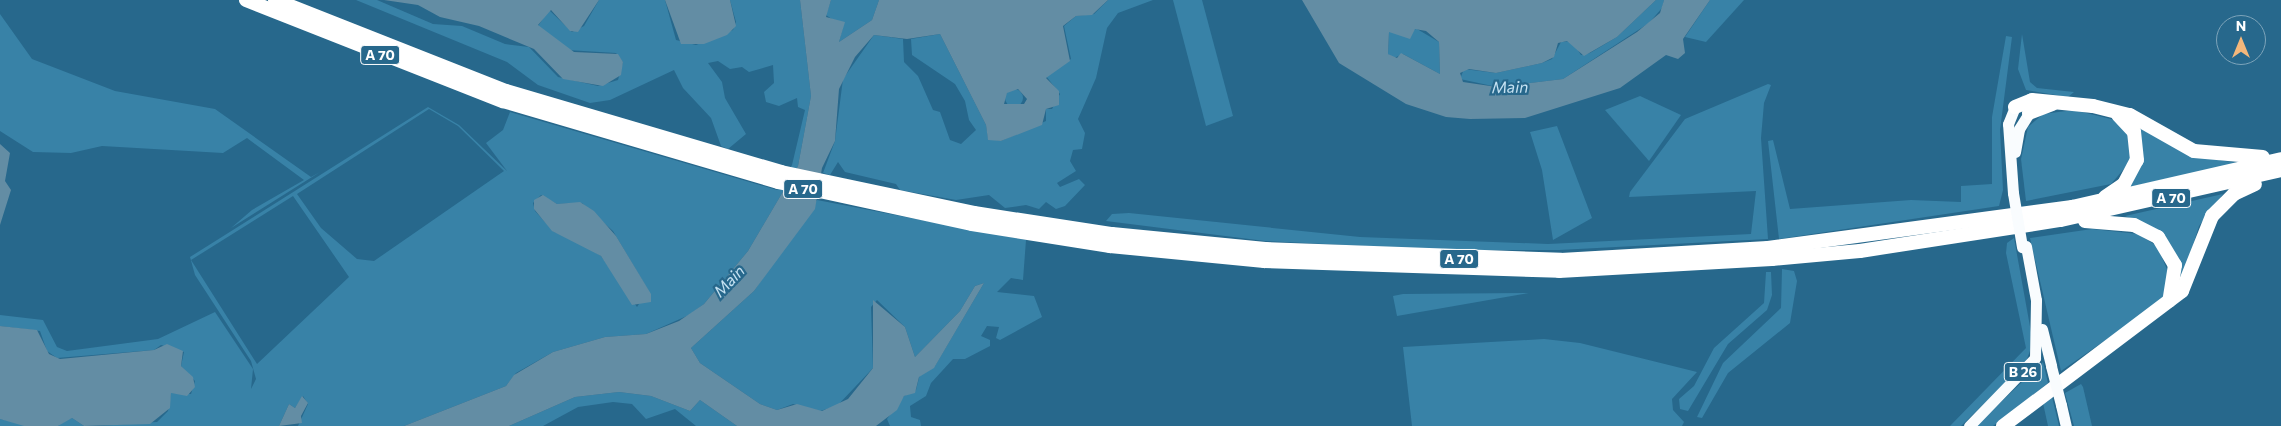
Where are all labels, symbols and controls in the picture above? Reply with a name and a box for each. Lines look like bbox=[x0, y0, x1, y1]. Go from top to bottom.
north arrow bbox=[2216, 15, 2266, 65]
text: N bbox=[2236, 17, 2246, 34]
road number: A 70 bbox=[360, 44, 400, 66]
water label: Main bbox=[1491, 77, 1529, 97]
road number: A 70 bbox=[783, 178, 823, 200]
road number: A 70 bbox=[2151, 187, 2191, 210]
road number: A 70 bbox=[1439, 248, 1479, 270]
water label: Main bbox=[709, 261, 749, 301]
road number: B 26 bbox=[2003, 361, 2043, 384]

